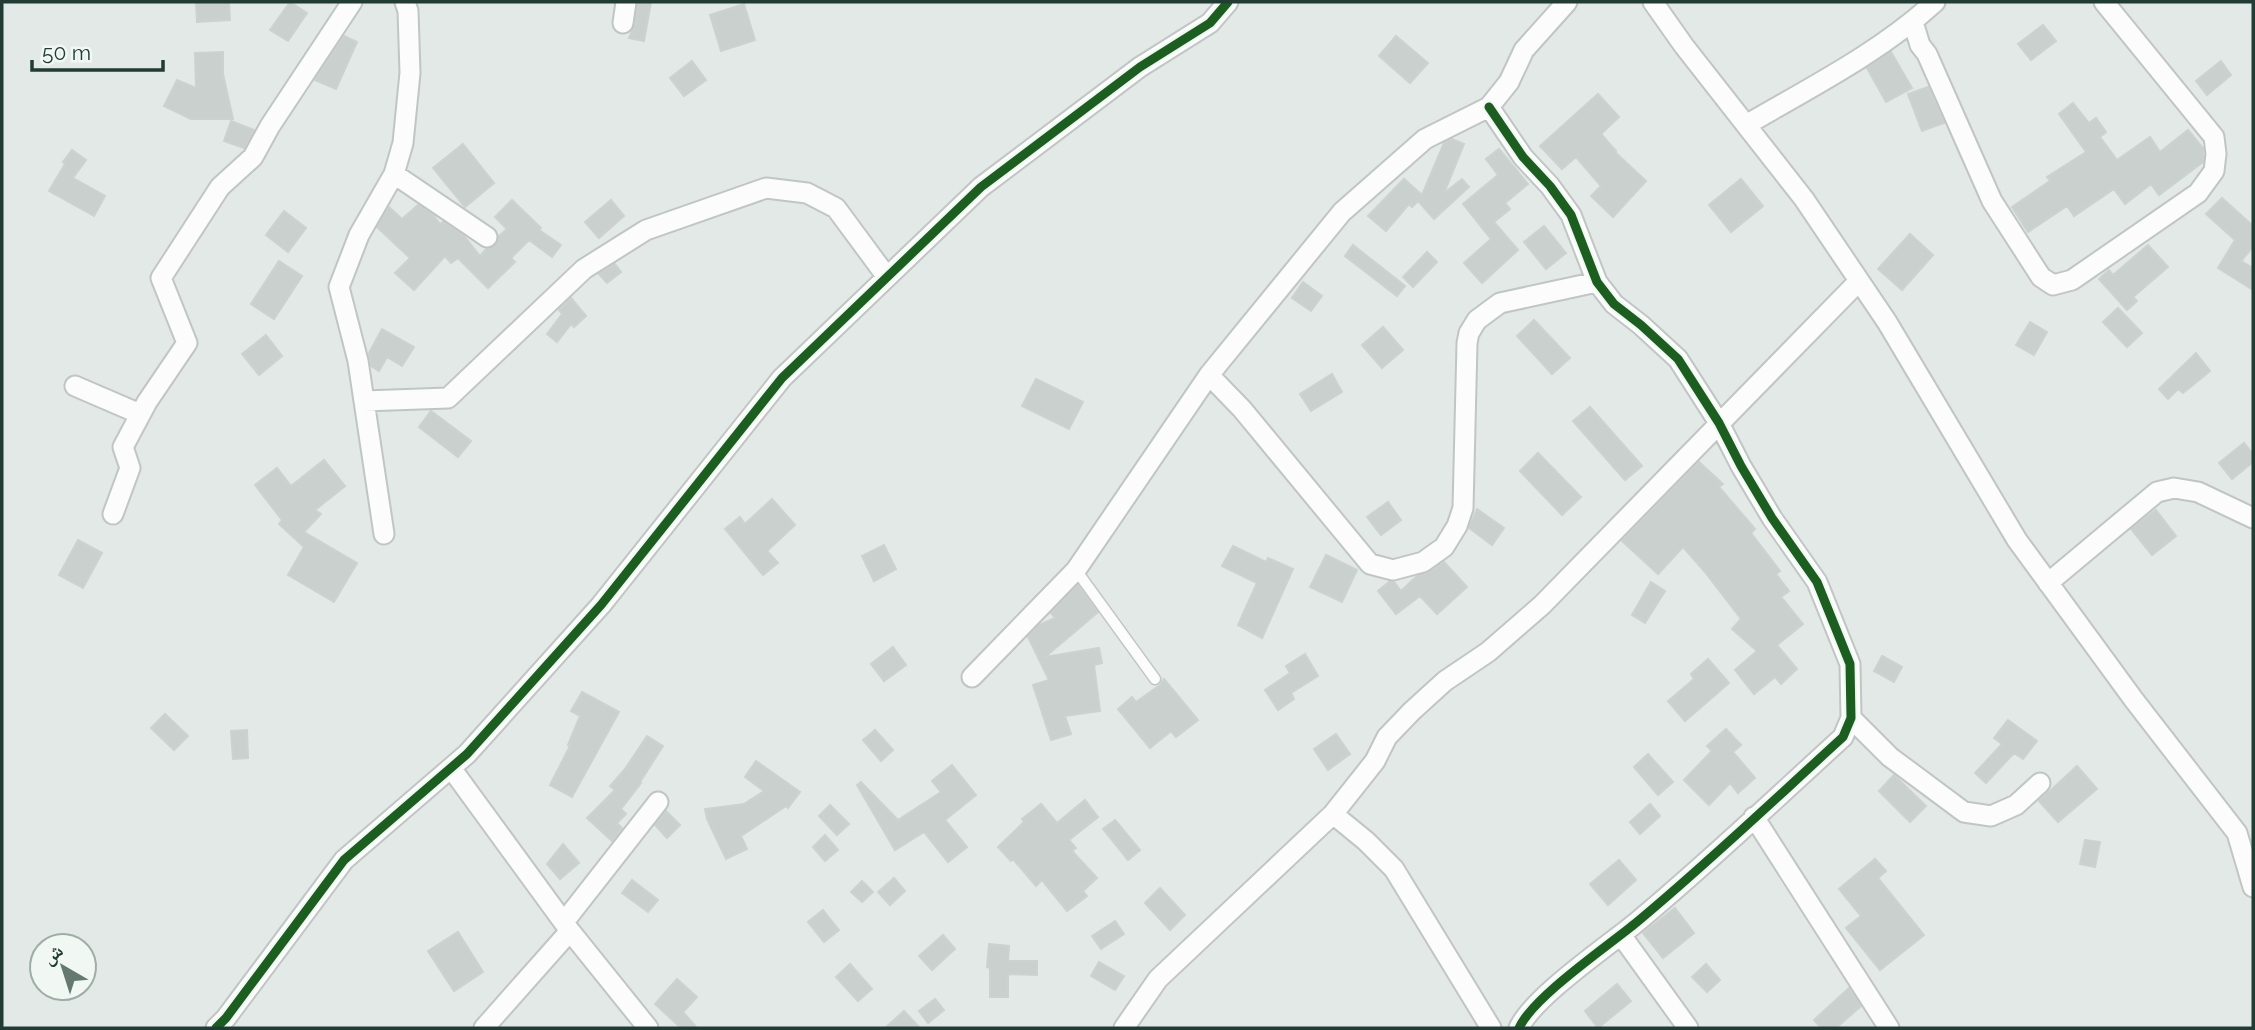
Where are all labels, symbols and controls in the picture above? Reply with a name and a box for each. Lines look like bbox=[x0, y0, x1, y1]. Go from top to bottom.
scale bar bbox=[32, 28, 163, 72]
text: 50 m bbox=[42, 40, 91, 65]
north arrow bbox=[28, 932, 98, 1002]
text: ش bbox=[38, 939, 68, 969]

